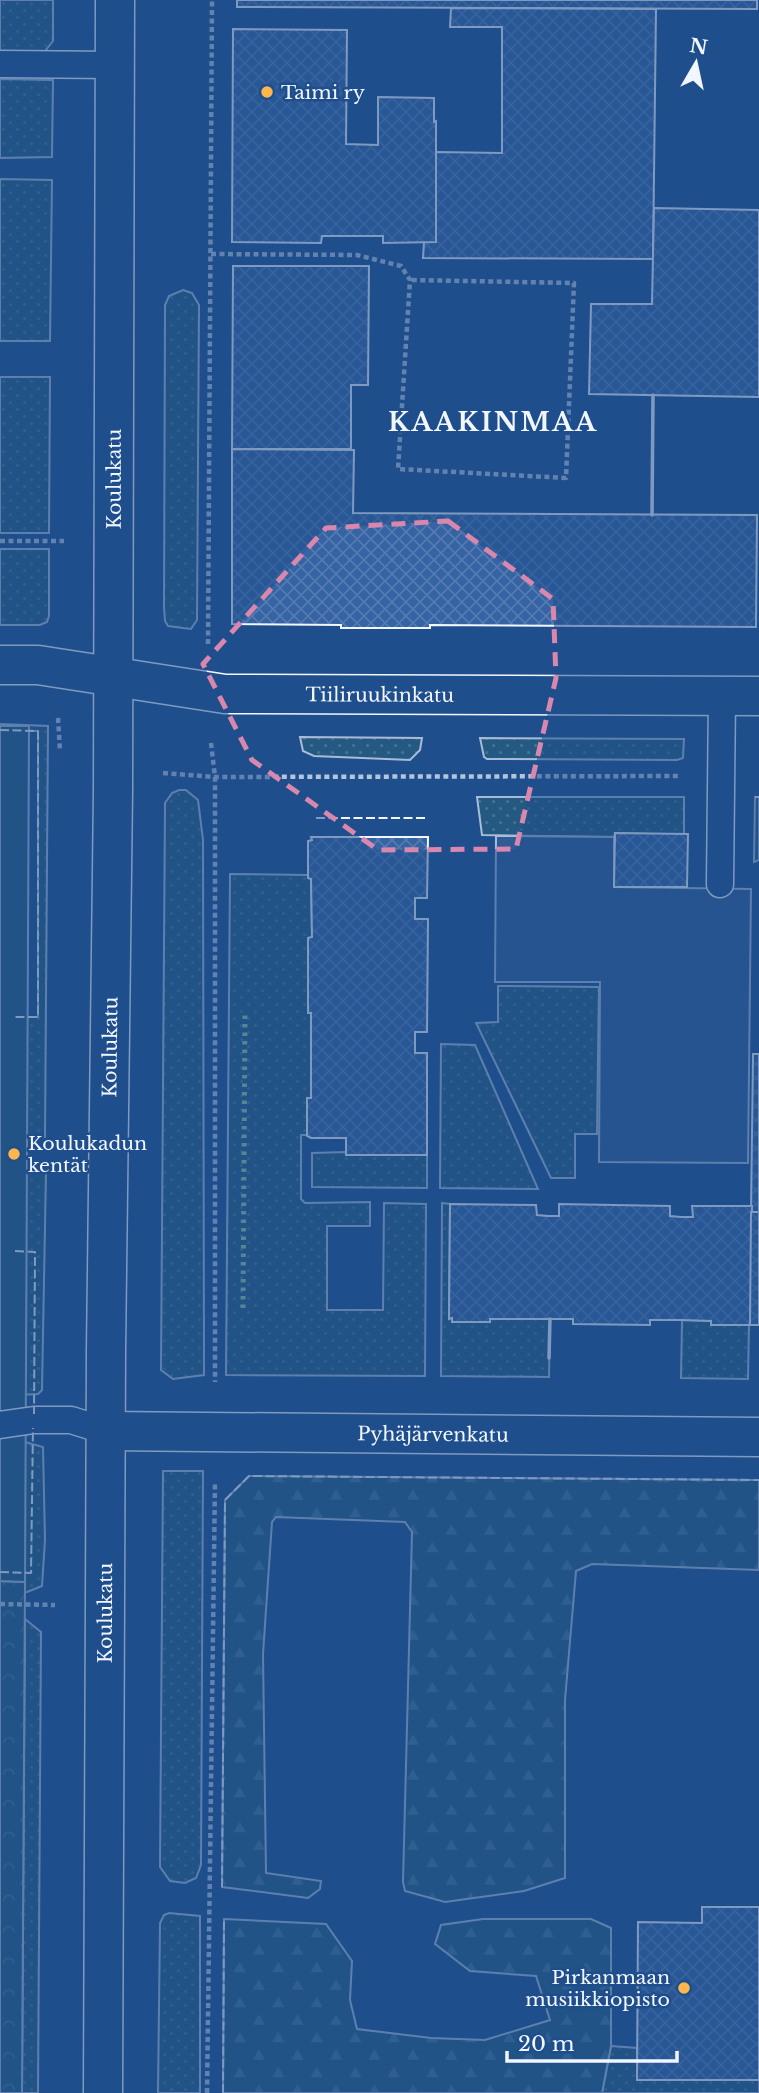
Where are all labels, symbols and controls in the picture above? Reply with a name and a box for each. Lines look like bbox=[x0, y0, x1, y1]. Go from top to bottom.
north arrow bbox=[661, 28, 731, 98]
text: N bbox=[688, 34, 709, 59]
place label: Taimi ry bbox=[281, 81, 365, 104]
marker: Taimi ry bbox=[259, 84, 275, 100]
district label: KAAKINMAA bbox=[388, 406, 598, 438]
street label: Koulukatu bbox=[103, 428, 126, 529]
street label: Tiiliruukinkatu bbox=[306, 683, 454, 707]
street label: Koulukatu bbox=[98, 996, 122, 1097]
place label: Koulukadun kentät bbox=[28, 1132, 147, 1177]
marker: Koulukadun kentät bbox=[6, 1146, 22, 1162]
street label: Pyhäjärvenkatu bbox=[357, 1422, 509, 1447]
street label: Koulukatu bbox=[94, 1562, 117, 1663]
place label: Pirkanmaan musiikkiopisto bbox=[525, 1966, 670, 2011]
marker: Pirkanmaan musiikkiopisto bbox=[676, 1980, 692, 1996]
scale bar bbox=[507, 2020, 677, 2064]
text: 20 m bbox=[518, 2031, 575, 2057]

